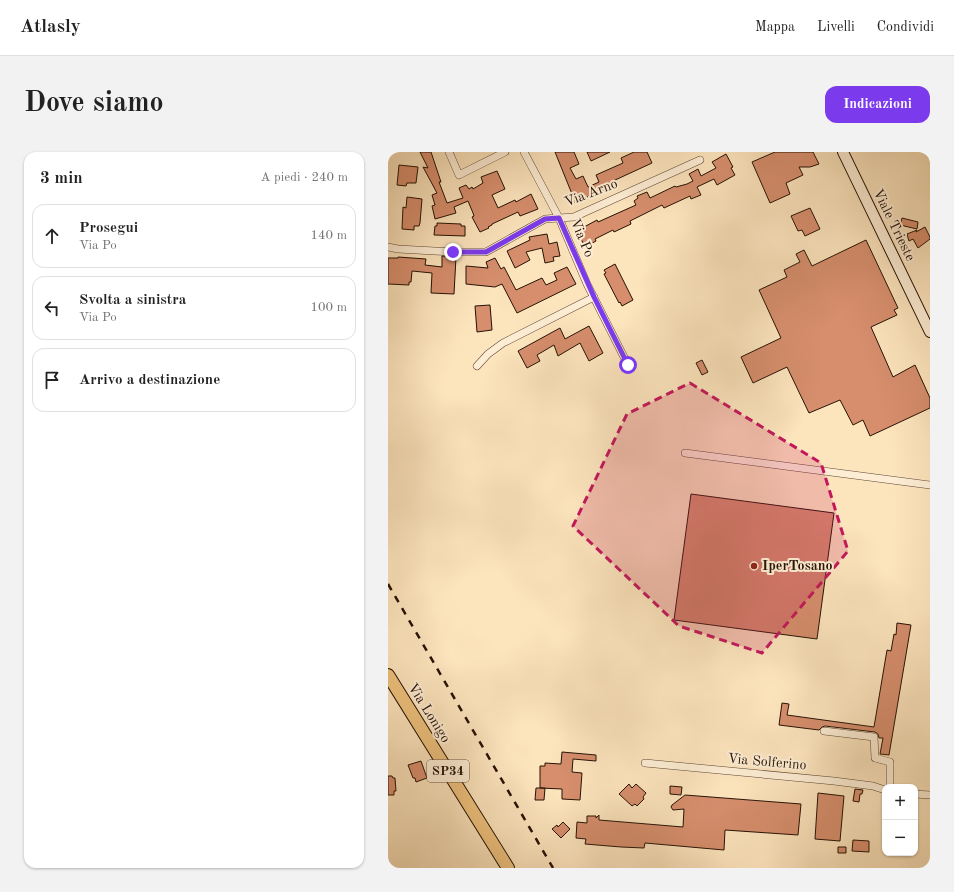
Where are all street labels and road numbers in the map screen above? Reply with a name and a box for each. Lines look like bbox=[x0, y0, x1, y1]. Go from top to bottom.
street label: Via Arno bbox=[562, 176, 620, 210]
street label: Viale Trieste bbox=[871, 187, 917, 263]
street label: Via Po bbox=[568, 217, 596, 259]
street label: Via Lonigo bbox=[405, 681, 453, 745]
street label: Via Solferino bbox=[727, 752, 807, 772]
road number: SP34 bbox=[427, 760, 469, 782]

